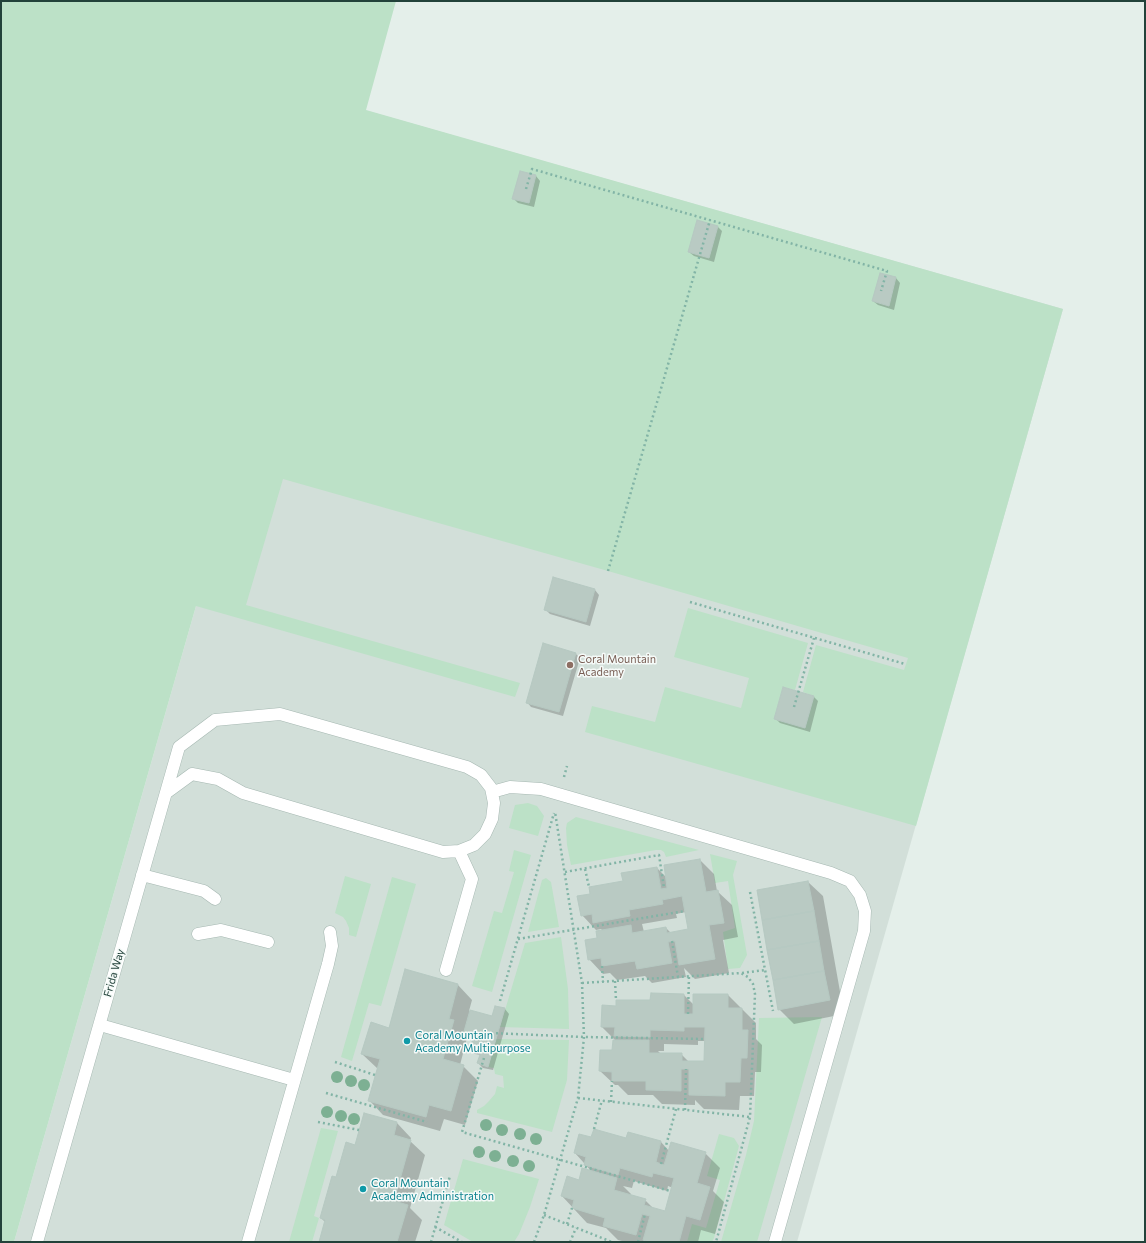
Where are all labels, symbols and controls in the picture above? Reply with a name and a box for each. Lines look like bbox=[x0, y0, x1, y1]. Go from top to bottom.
place label: Coral Mountain Academy bbox=[578, 652, 656, 678]
marker: Coral Mountain Academy bbox=[565, 660, 575, 670]
street label: Frida Way bbox=[101, 947, 127, 999]
place label: Coral Mountain Academy Multipurpose bbox=[415, 1028, 531, 1054]
marker: Coral Mountain Academy Multipurpose bbox=[402, 1036, 412, 1046]
place label: Coral Mountain Academy Administration bbox=[371, 1176, 494, 1202]
marker: Coral Mountain Academy Administration bbox=[358, 1184, 368, 1194]

